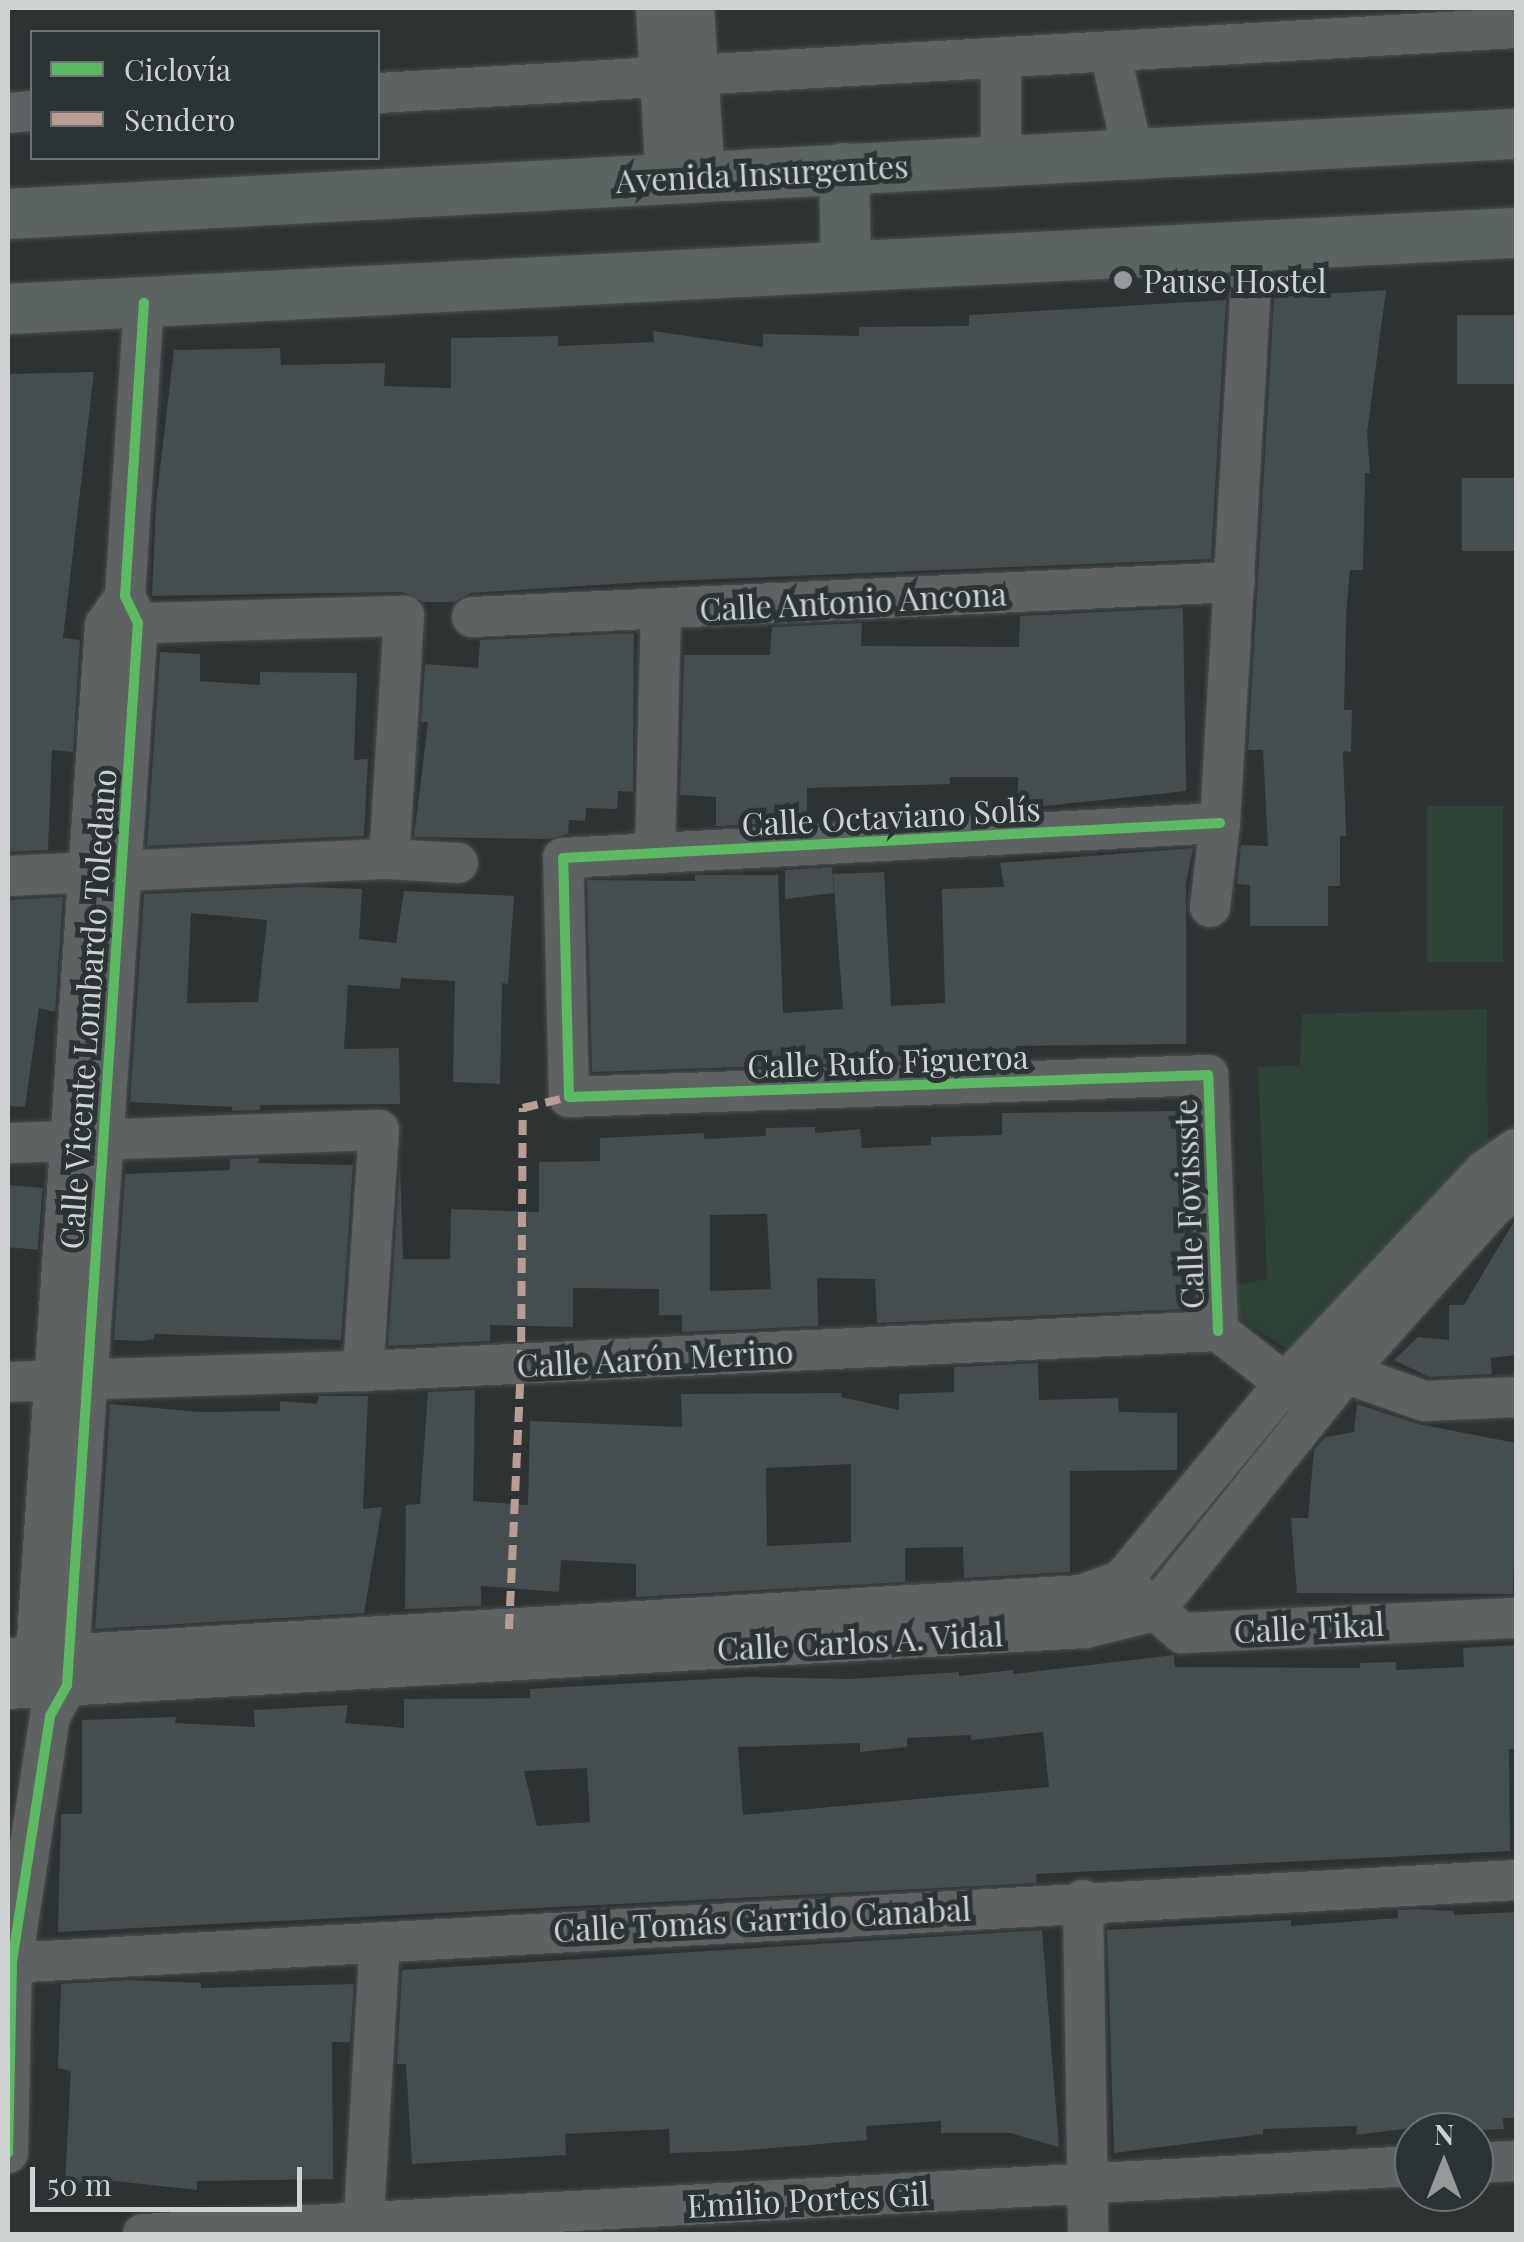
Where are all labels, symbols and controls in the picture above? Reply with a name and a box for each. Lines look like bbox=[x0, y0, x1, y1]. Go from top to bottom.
legend bbox=[30, 30, 380, 160]
text: Ciclovía bbox=[124, 49, 231, 89]
text: Sendero bbox=[124, 99, 235, 139]
street label: Avenida Insurgentes bbox=[614, 146, 910, 200]
place label: Pause Hostel bbox=[1143, 261, 1327, 299]
marker: Pause Hostel bbox=[1112, 269, 1134, 291]
street label: Calle Antonio Ancona bbox=[697, 574, 1009, 628]
street label: Calle Vicente Lombardo Toledano bbox=[51, 767, 123, 1251]
street label: Calle Octaviano Solís bbox=[741, 789, 1041, 843]
street label: Calle Rufo Figueroa bbox=[747, 1037, 1029, 1085]
street label: Calle Fovissste bbox=[1165, 1098, 1211, 1310]
street label: Calle Aarón Merino bbox=[515, 1332, 795, 1384]
street label: Calle Tikal bbox=[1232, 1604, 1386, 1650]
street label: Calle Carlos A. Vidal bbox=[715, 1614, 1005, 1668]
street label: Calle Tomás Garrido Canabal bbox=[552, 1889, 972, 1949]
north arrow bbox=[1394, 2112, 1494, 2212]
text: N bbox=[1434, 2115, 1454, 2152]
scale bar bbox=[35, 2147, 308, 2209]
text: 50 m bbox=[47, 2164, 112, 2204]
street label: Emilio Portes Gil bbox=[686, 2173, 930, 2225]

